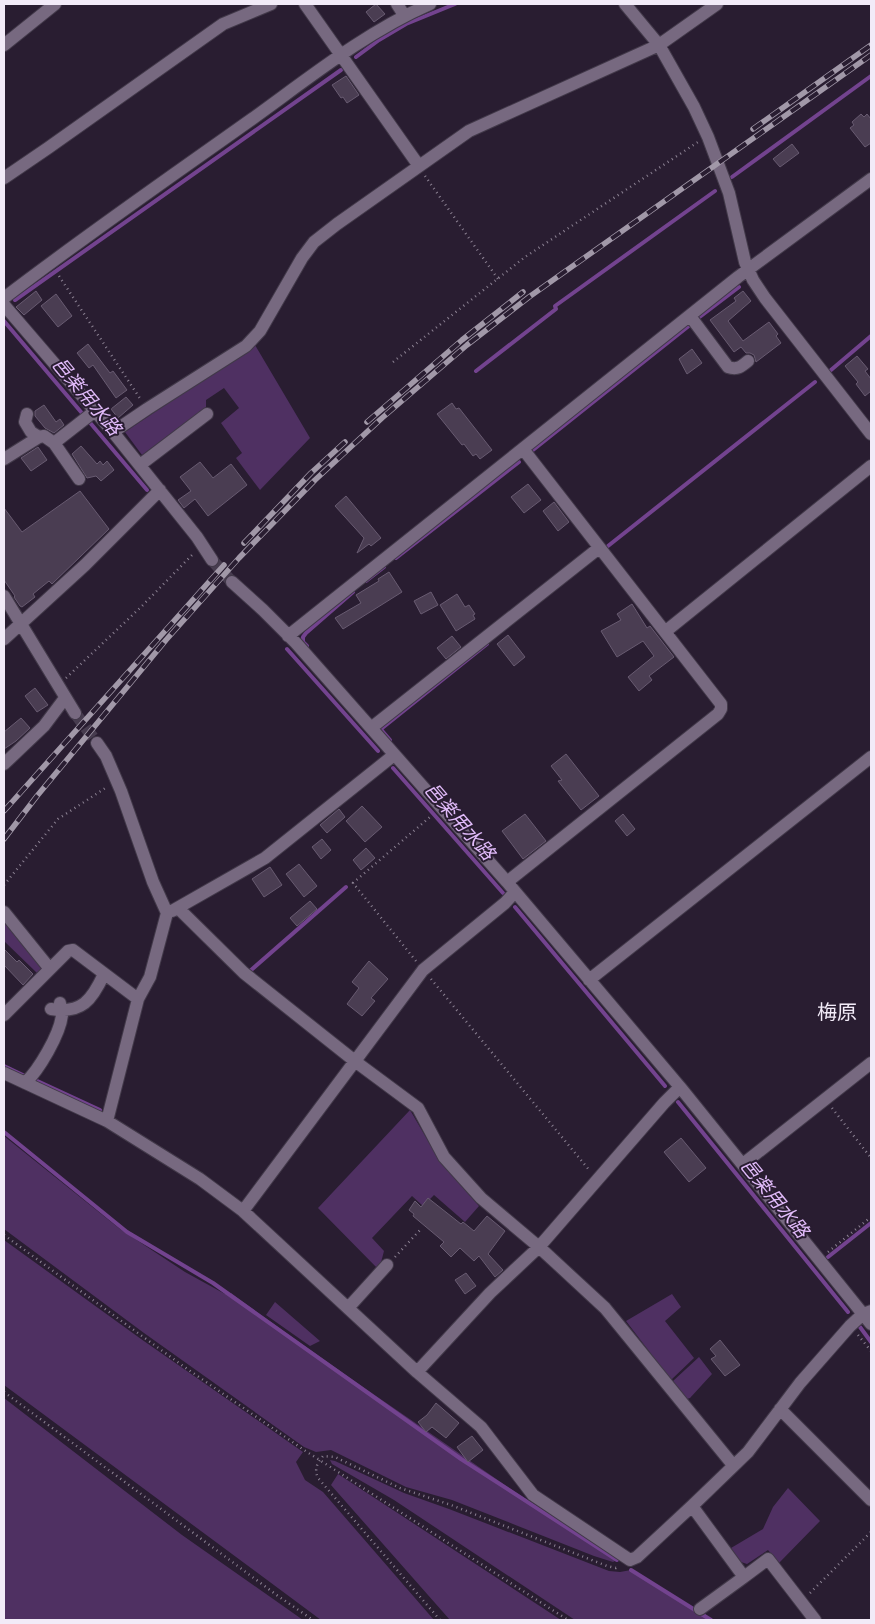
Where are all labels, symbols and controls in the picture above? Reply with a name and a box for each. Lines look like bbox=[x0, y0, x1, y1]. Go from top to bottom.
water label: 邑楽用水路 bbox=[44, 351, 129, 444]
water label: 邑楽用水路 bbox=[417, 777, 502, 869]
district label: 梅原 bbox=[817, 998, 857, 1028]
water label: 邑楽用水路 bbox=[733, 1153, 816, 1247]

